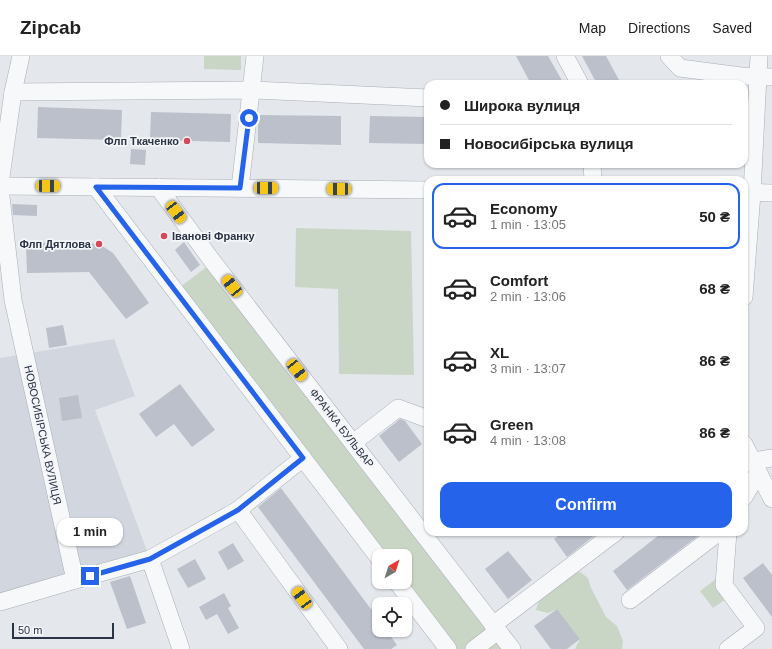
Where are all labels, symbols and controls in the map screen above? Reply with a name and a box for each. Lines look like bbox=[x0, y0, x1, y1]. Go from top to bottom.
text: Zipcab bbox=[20, 17, 81, 38]
text: Map bbox=[579, 20, 606, 36]
text: Directions bbox=[628, 20, 690, 36]
text: Saved bbox=[712, 20, 752, 36]
text: Широка вулиця bbox=[464, 97, 580, 114]
route start bbox=[240, 109, 258, 127]
place label: Флп Ткаченко bbox=[104, 135, 179, 147]
text: Новосибірська вулиця bbox=[464, 135, 633, 152]
marker: Флп Ткаченко bbox=[182, 136, 192, 146]
car bbox=[36, 180, 60, 192]
car bbox=[254, 182, 278, 194]
car bbox=[327, 183, 351, 195]
icon: car bbox=[442, 198, 478, 234]
car bbox=[164, 199, 188, 225]
text: Economy bbox=[490, 200, 558, 217]
text: 50 ₴ bbox=[699, 208, 730, 225]
text: 1 min · 13:05 bbox=[490, 217, 566, 232]
place label: Іванові Франку bbox=[172, 230, 255, 242]
marker: Іванові Франку bbox=[159, 231, 169, 241]
place label: Флп Дятлова bbox=[19, 238, 92, 250]
marker: Флп Дятлова bbox=[94, 239, 104, 249]
icon: car bbox=[442, 270, 478, 306]
text: Comfort bbox=[490, 272, 548, 289]
car bbox=[220, 273, 244, 299]
text: 68 ₴ bbox=[699, 280, 730, 297]
text: 2 min · 13:06 bbox=[490, 289, 566, 304]
icon: car bbox=[442, 342, 478, 378]
text: XL bbox=[490, 344, 509, 361]
text: 86 ₴ bbox=[699, 352, 730, 369]
car bbox=[285, 357, 309, 383]
text: 3 min · 13:07 bbox=[490, 361, 566, 376]
street label: НОВОСИБІРСЬКА ВУЛИЦЯ bbox=[22, 364, 64, 506]
street label: ФРАНКА БУЛЬВАР bbox=[307, 386, 377, 470]
icon: car bbox=[442, 414, 478, 450]
text: Green bbox=[490, 416, 533, 433]
text: 86 ₴ bbox=[699, 424, 730, 441]
text: 4 min · 13:08 bbox=[490, 433, 566, 448]
button: Confirm bbox=[440, 482, 732, 528]
callout: 1 min bbox=[57, 518, 123, 546]
text: 1 min bbox=[73, 524, 107, 539]
north arrow bbox=[372, 549, 412, 589]
map controls bbox=[372, 549, 412, 637]
route end bbox=[81, 567, 99, 585]
car bbox=[290, 585, 314, 611]
button: locate bbox=[372, 597, 412, 637]
scale bar bbox=[12, 621, 114, 640]
text: 50 m bbox=[18, 624, 42, 636]

